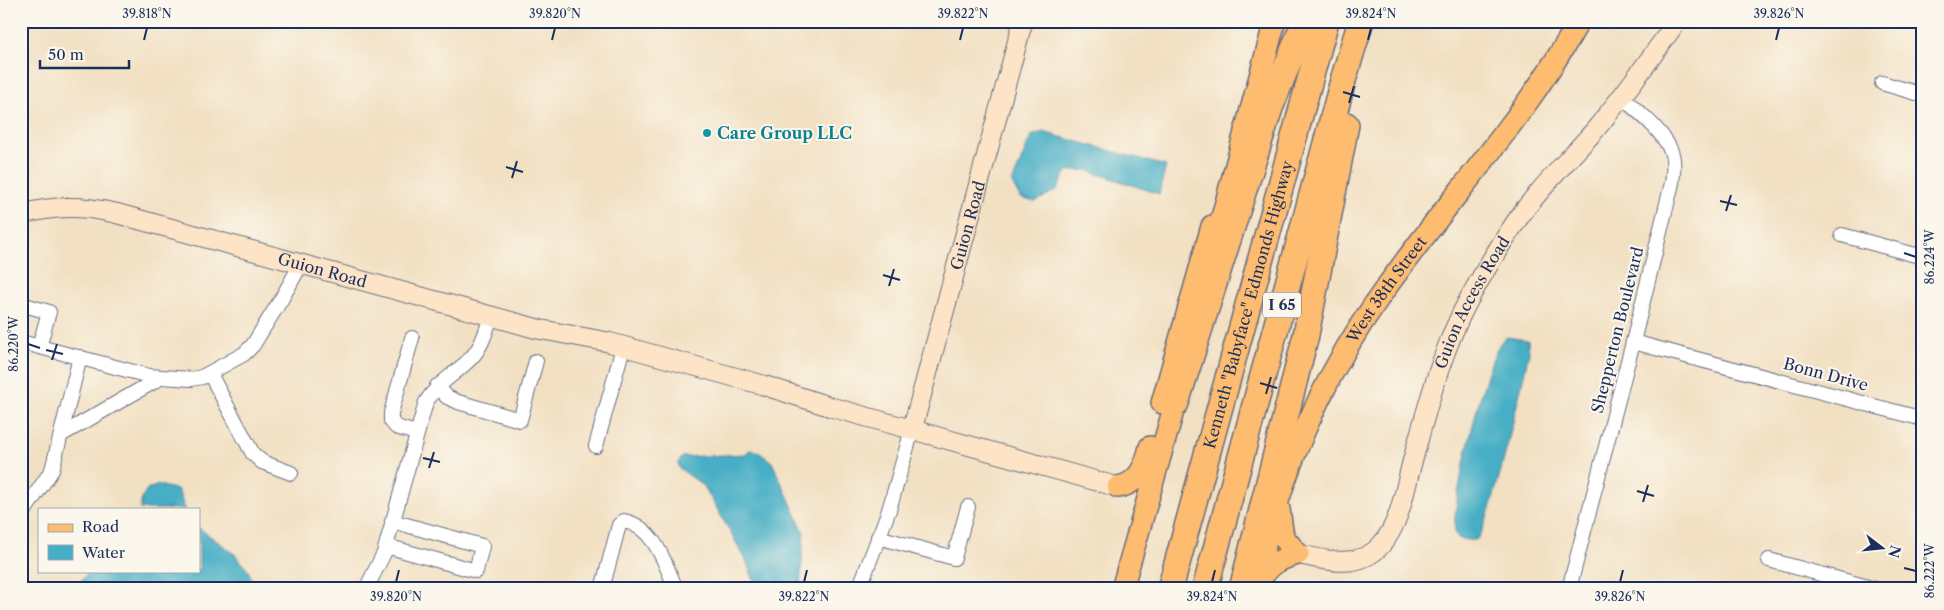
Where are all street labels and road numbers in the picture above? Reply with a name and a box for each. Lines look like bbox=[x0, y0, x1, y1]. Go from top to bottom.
street label: Kenneth "Babyface" Edmonds Highway bbox=[1199, 157, 1297, 451]
street label: Guion Road bbox=[946, 178, 989, 272]
street label: West 38th Street bbox=[1342, 232, 1431, 347]
street label: Guion Access Road bbox=[1430, 232, 1514, 371]
street label: Shepperton Boulevard bbox=[1587, 244, 1647, 415]
street label: Guion Road bbox=[276, 248, 369, 292]
road number: I 65 bbox=[1263, 292, 1301, 318]
street label: Bonn Drive bbox=[1781, 353, 1871, 395]

